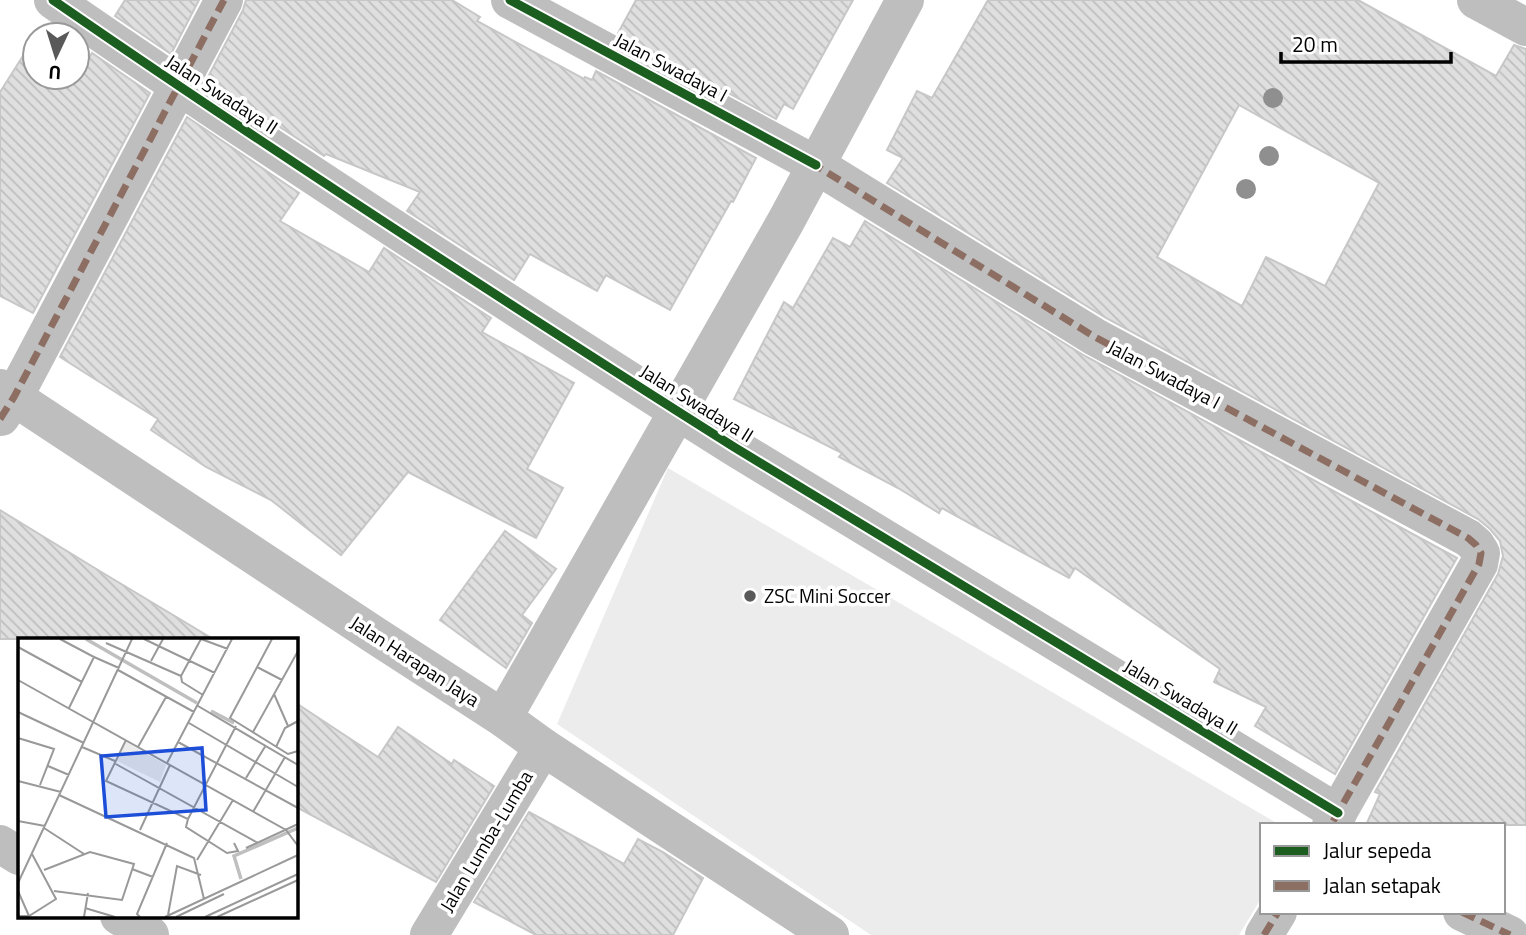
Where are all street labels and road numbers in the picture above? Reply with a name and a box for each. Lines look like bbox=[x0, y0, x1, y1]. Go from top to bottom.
street label: Jalan Swadaya I bbox=[610, 25, 733, 109]
street label: Jalan Swadaya II bbox=[160, 46, 284, 141]
street label: Jalan Swadaya I bbox=[1103, 332, 1226, 416]
street label: Jalan Swadaya II bbox=[635, 356, 760, 449]
street label: Jalan Harapan Jaya bbox=[345, 608, 486, 714]
street label: Jalan Swadaya II bbox=[1119, 651, 1244, 742]
street label: Jalan Lumba-Lumba bbox=[432, 764, 540, 917]

